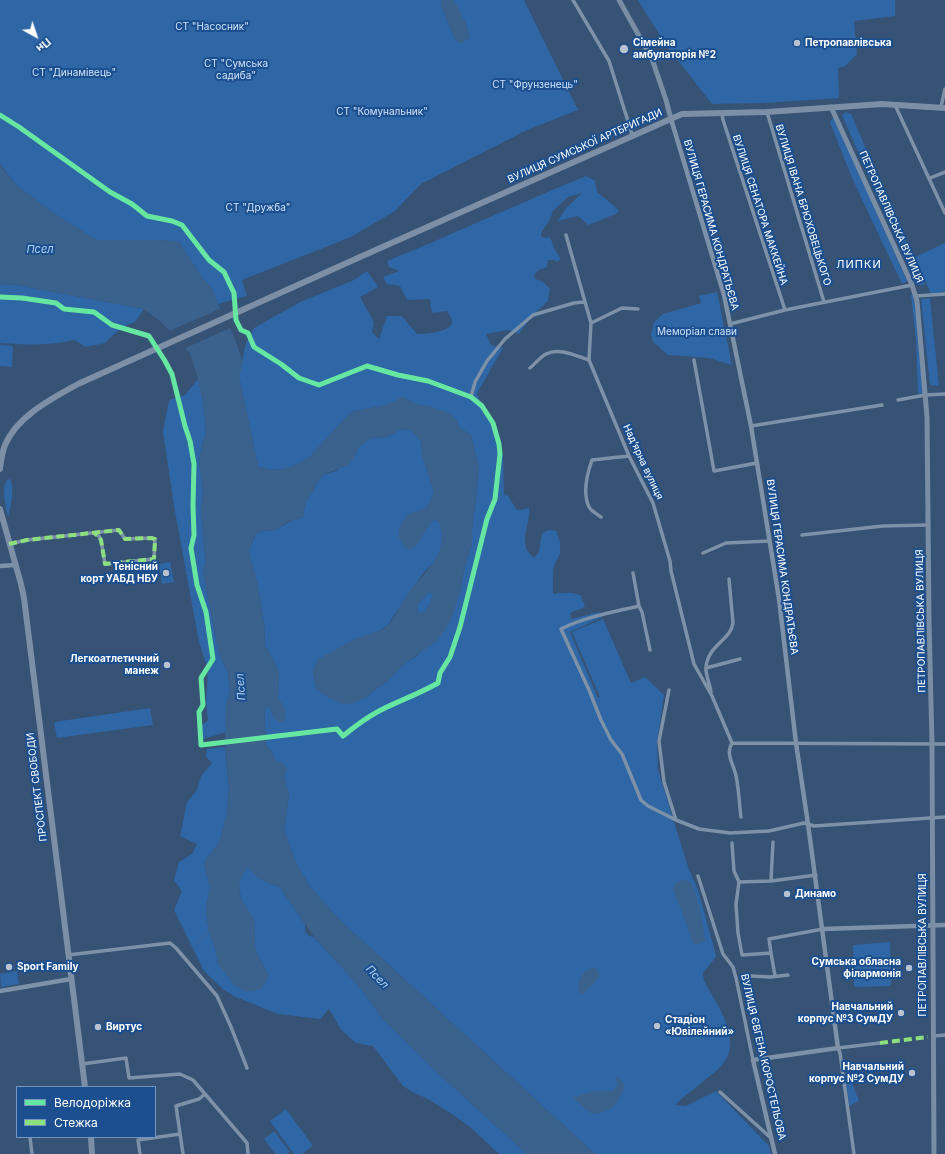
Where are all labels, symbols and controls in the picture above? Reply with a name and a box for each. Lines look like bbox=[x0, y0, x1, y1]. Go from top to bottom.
north arrow bbox=[16, 16, 56, 56]
park label: СТ "Насосник" bbox=[175, 21, 249, 33]
text: Пн bbox=[33, 35, 54, 55]
place label: Сімейна амбулаторія №2 bbox=[633, 37, 716, 60]
place label: Петропавлівська bbox=[805, 37, 892, 49]
marker: Петропавлівська bbox=[792, 38, 802, 48]
marker: Сімейна амбулаторія №2 bbox=[618, 43, 630, 55]
park label: СТ "Сумська садиба" bbox=[204, 58, 268, 82]
park label: СТ "Динамівець" bbox=[32, 67, 116, 79]
park label: СТ "Фрунзенець" bbox=[492, 79, 578, 91]
park label: СТ "Комунальник" bbox=[336, 106, 428, 118]
street label: ВУЛИЦЯ СУМСЬКОЇ АРТБРИГАДИ bbox=[506, 106, 664, 186]
street label: ВУЛИЦЯ ІВАНА БРЮХОВЕЦЬКОГО bbox=[773, 123, 833, 287]
street label: ВУЛИЦЯ СЕНАТОРА МАККЕЙНА bbox=[730, 133, 790, 287]
street label: ВУЛИЦЯ ГЕРАСИМА КОНДРАТЬЄВА bbox=[681, 138, 741, 312]
street label: ПЕТРОПАВЛІВСЬКА ВУЛИЦЯ bbox=[856, 149, 926, 285]
park label: СТ "Дружба" bbox=[226, 202, 290, 214]
water label: Псел bbox=[26, 243, 54, 257]
district label: ЛИПКИ bbox=[836, 258, 882, 272]
park label: Меморіал слави bbox=[657, 326, 737, 338]
street label: Надʼярна вулиця bbox=[620, 422, 666, 502]
street label: ВУЛИЦЯ ГЕРАСИМА КОНДРАТЬЄВА bbox=[764, 479, 800, 655]
street label: ПЕТРОПАВЛІВСЬКА ВУЛИЦЯ bbox=[914, 549, 928, 693]
place label: Тенісний корт УАБД НБУ bbox=[80, 561, 158, 584]
marker: Тенісний корт УАБД НБУ bbox=[161, 568, 171, 578]
place label: Легкоатлетичний манеж bbox=[70, 653, 159, 676]
marker: Легкоатлетичний манеж bbox=[162, 660, 172, 670]
water label: Псел bbox=[233, 673, 249, 701]
street label: ПРОСПЕКТ СВОБОДИ bbox=[24, 732, 50, 842]
street label: ПЕТРОПАВЛІВСЬКА ВУЛИЦЯ bbox=[917, 873, 929, 1017]
place label: Динамо bbox=[795, 888, 836, 900]
marker: Динамо bbox=[782, 889, 792, 899]
place label: Сумська обласна філармонія bbox=[812, 956, 901, 980]
place label: Sport Family bbox=[17, 961, 78, 973]
marker: Sport Family bbox=[4, 962, 14, 972]
water label: Псел bbox=[363, 963, 391, 991]
marker: Сумська обласна філармонія bbox=[904, 963, 914, 973]
street label: ВУЛИЦЯ ЄВГЕНА КОРОСТЕЛЬОВА bbox=[738, 973, 788, 1141]
place label: Навчальний корпус №3 СумДУ bbox=[798, 1001, 893, 1024]
marker: Навчальний корпус №3 СумДУ bbox=[896, 1008, 906, 1018]
place label: Стадіон «Ювілейний» bbox=[665, 1014, 734, 1038]
place label: Виртус bbox=[106, 1021, 142, 1033]
marker: Стадіон «Ювілейний» bbox=[652, 1021, 662, 1031]
marker: Виртус bbox=[93, 1022, 103, 1032]
place label: Навчальний корпус №2 СумДУ bbox=[809, 1061, 904, 1084]
marker: Навчальний корпус №2 СумДУ bbox=[907, 1068, 917, 1078]
legend bbox=[16, 1086, 156, 1138]
text: Велодоріжка bbox=[54, 1095, 131, 1110]
text: Стежка bbox=[54, 1115, 98, 1130]

